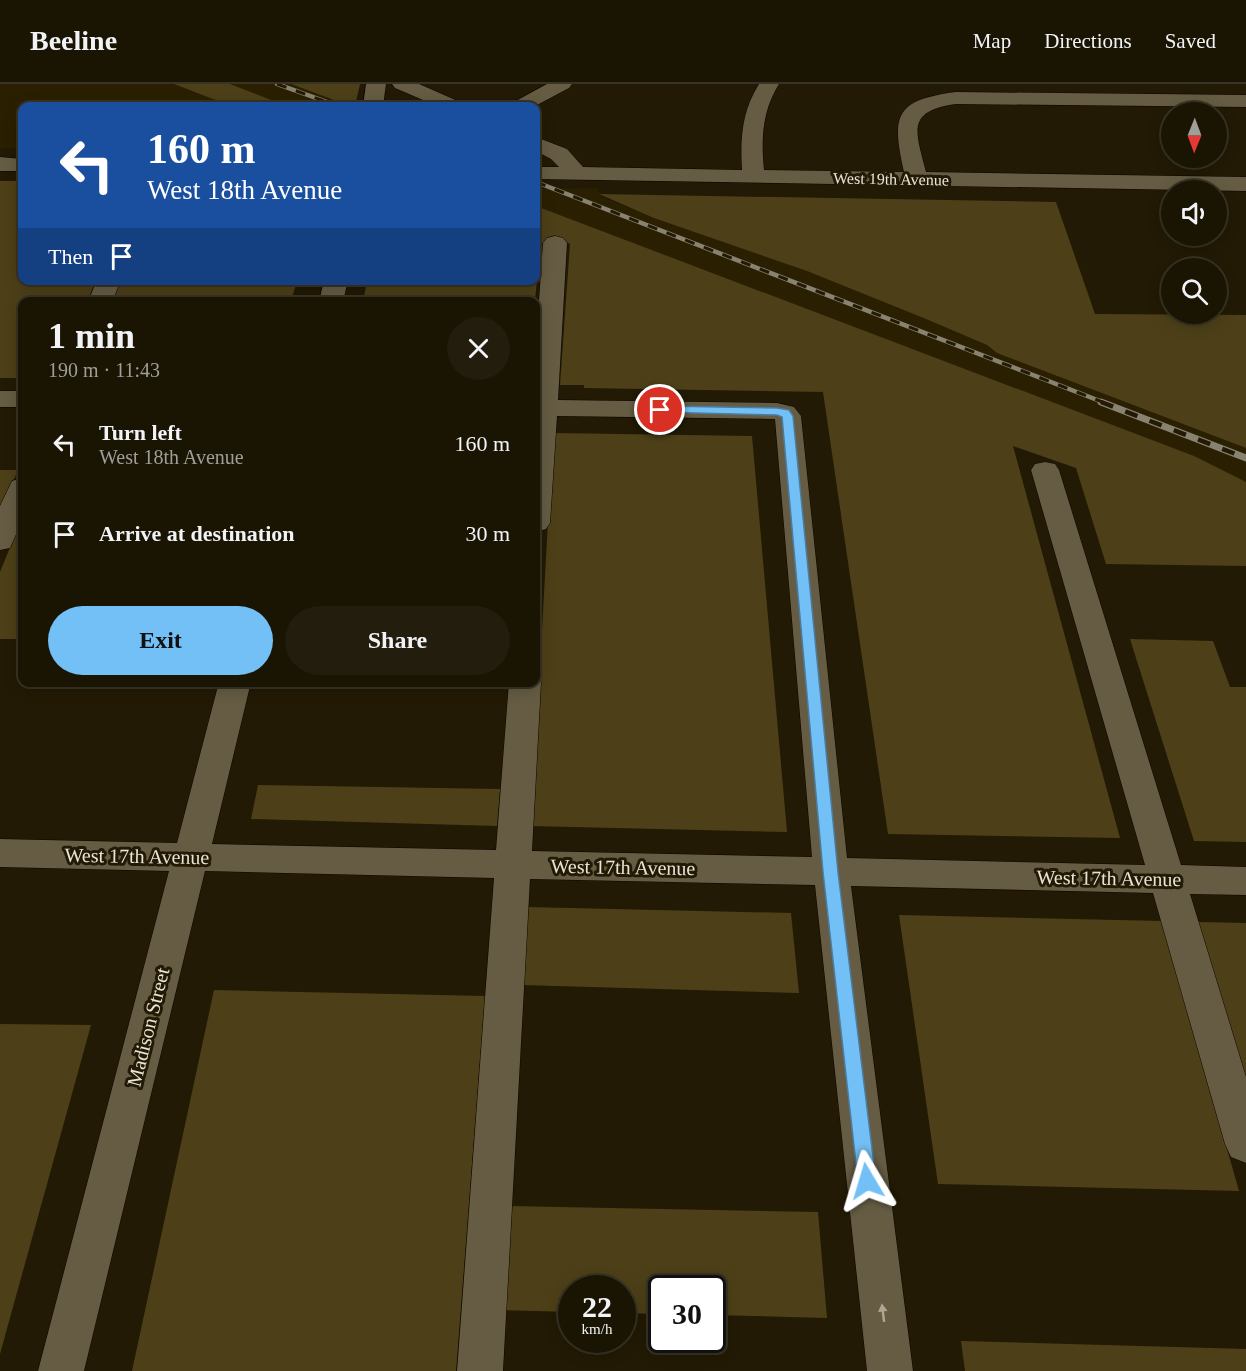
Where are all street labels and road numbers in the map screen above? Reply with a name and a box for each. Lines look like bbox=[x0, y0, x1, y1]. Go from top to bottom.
street label: West 19th Avenue bbox=[833, 169, 949, 189]
street label: West 17th Avenue bbox=[64, 844, 210, 868]
street label: West 17th Avenue bbox=[550, 855, 696, 879]
street label: West 17th Avenue bbox=[1036, 866, 1182, 890]
street label: Madison Street bbox=[123, 965, 173, 1089]

